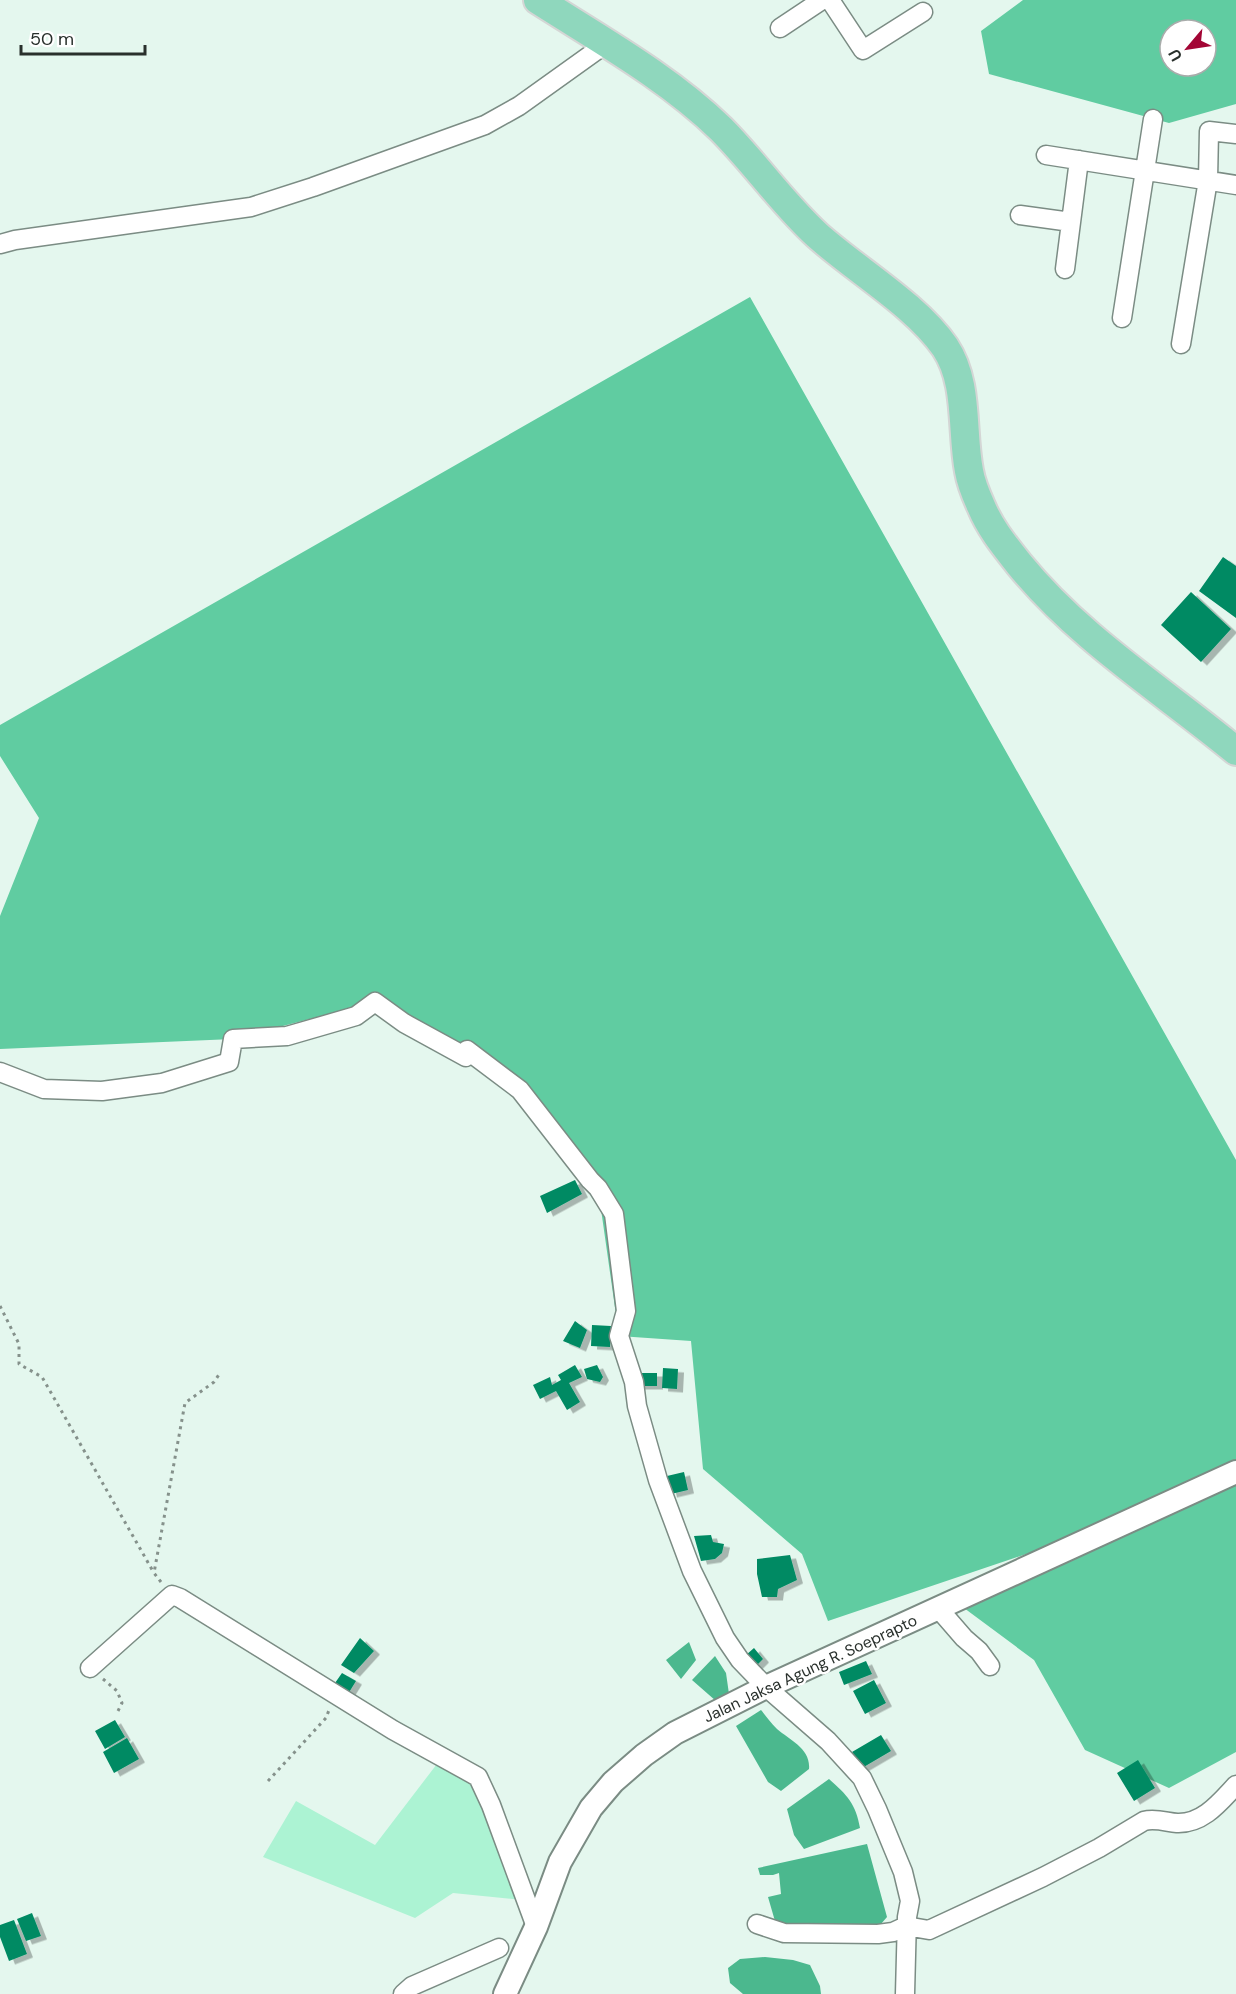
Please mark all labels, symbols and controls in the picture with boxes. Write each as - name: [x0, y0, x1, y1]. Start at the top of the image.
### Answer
- scale bar: [21, 18, 146, 56]
- north arrow: [1158, 18, 1218, 78]
- text: 50 m: [30, 27, 74, 51]
- text: U: [1163, 45, 1187, 65]
- street label: Jalan Jaksa Agung R. Soeprapto: [700, 1610, 920, 1727]

